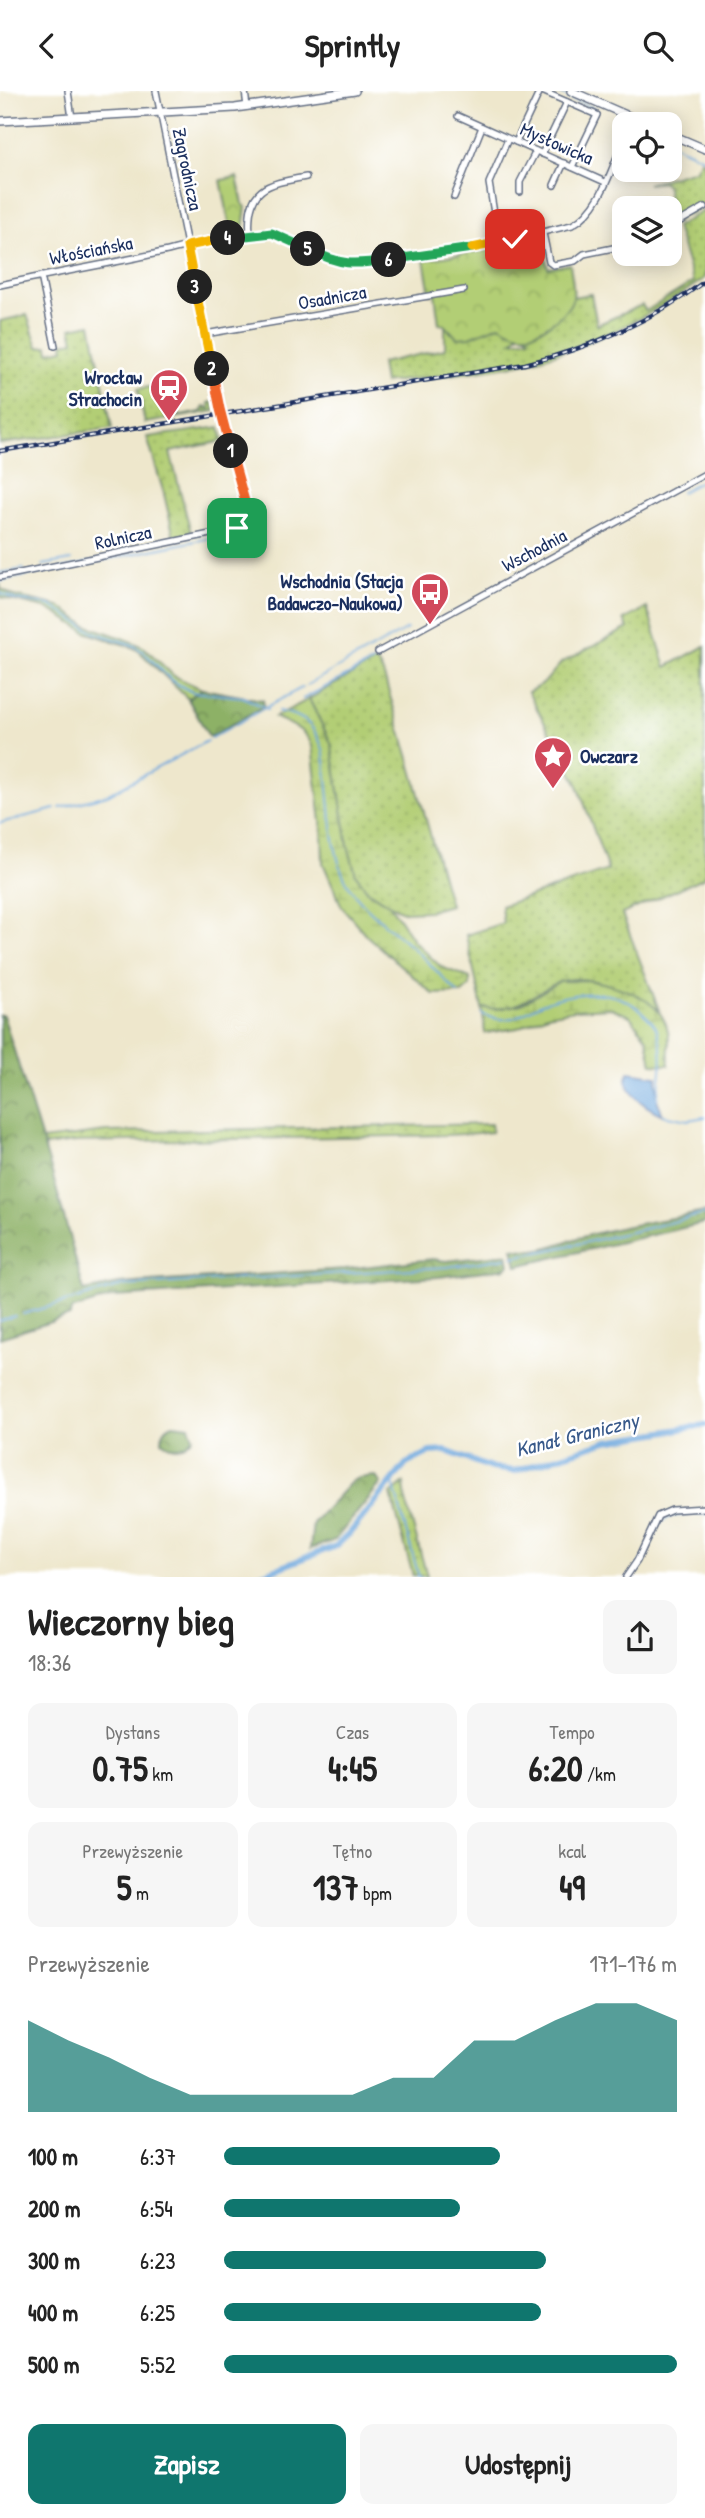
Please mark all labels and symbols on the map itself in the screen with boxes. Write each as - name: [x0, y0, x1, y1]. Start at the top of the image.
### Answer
- street label: Mysłowicka: [516, 115, 598, 171]
- street label: Zagrodnicza: [167, 125, 210, 213]
- pin: [485, 209, 545, 269]
- pin: 4: [210, 221, 246, 255]
- street label: Włościańska: [47, 229, 135, 271]
- pin: 5: [290, 231, 326, 267]
- pin: 6: [372, 243, 406, 277]
- pin: 3: [178, 269, 212, 305]
- street label: Osadnicza: [296, 278, 369, 316]
- pin: 2: [194, 351, 230, 387]
- place label: Wrocław Strachocin: [69, 364, 142, 412]
- station icon: Wrocław Strachocin: [148, 367, 190, 422]
- pin: 1: [214, 433, 248, 469]
- pin: [207, 498, 267, 558]
- street label: Rolnicza: [92, 518, 154, 556]
- street label: Wschodnia: [497, 522, 571, 578]
- place label: Wschodnia (Stacja Badawczo-Naukowa): [268, 568, 404, 616]
- bus stop icon: Wschodnia (Stacja Badawczo-Naukowa): [409, 571, 451, 626]
- place icon: Owczarz: [532, 735, 574, 790]
- place label: Owczarz: [580, 743, 639, 769]
- water label: Kanał Graniczny: [512, 1405, 643, 1464]

